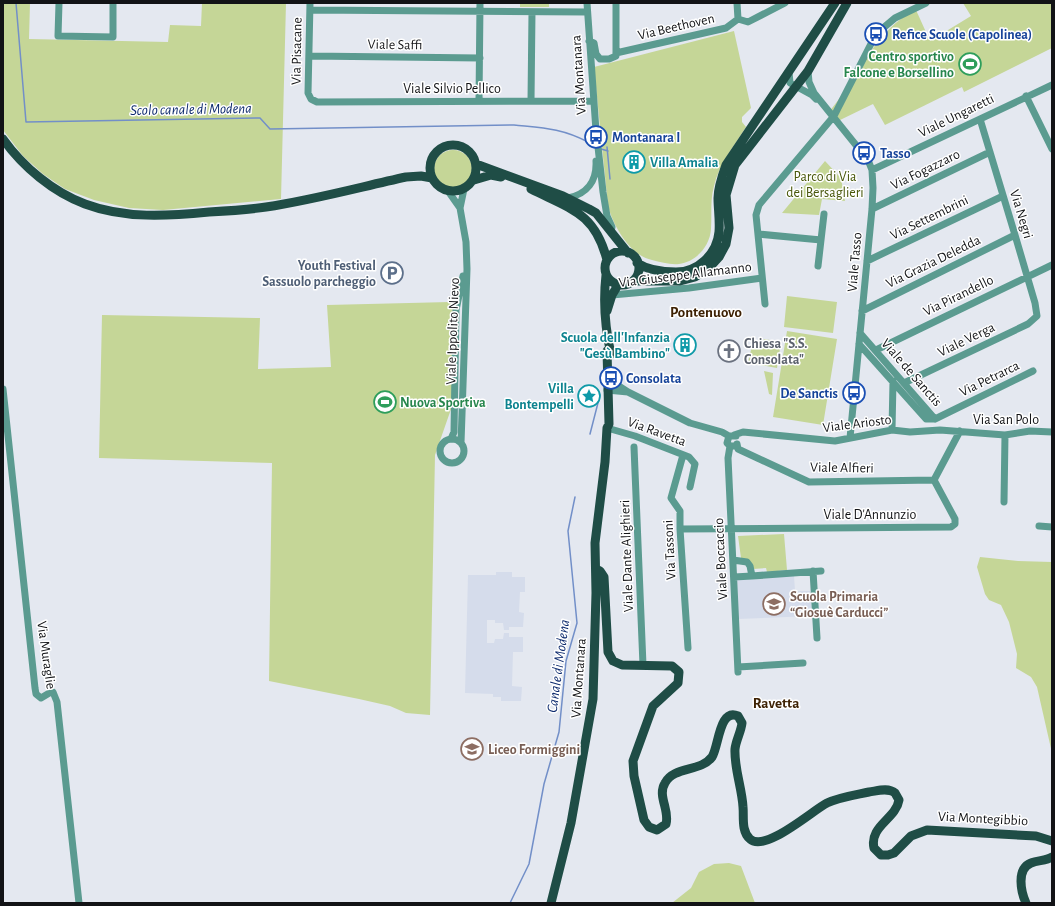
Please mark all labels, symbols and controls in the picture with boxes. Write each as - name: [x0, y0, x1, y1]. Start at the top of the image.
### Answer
- street label: Via Beethoven: [637, 11, 716, 43]
- street label: Via Pisacane: [289, 17, 305, 85]
- bus stop icon: Refice Scuole (Capolinea): [863, 21, 889, 47]
- place label: Refice Scuole (Capolinea): [892, 28, 1032, 42]
- street label: Via Montanara: [569, 34, 589, 115]
- street label: Viale Saffi: [368, 38, 422, 52]
- place label: Centro sportivo Falcone e Borsellino: [843, 50, 954, 80]
- sports icon: Centro sportivo Falcone e Borsellino: [957, 51, 983, 77]
- street label: Viale Silvio Pellico: [403, 82, 501, 96]
- street label: Viale Ungaretti: [917, 92, 996, 140]
- water label: Scolo canale di Modena: [130, 101, 252, 118]
- bus stop icon: Montanara I: [583, 124, 609, 150]
- place label: Montanara I: [612, 131, 680, 145]
- bus stop icon: Tasso: [851, 140, 877, 166]
- place label: Tasso: [880, 147, 911, 161]
- street label: Via Fogazzaro: [889, 147, 962, 193]
- building icon: Villa Amalia: [621, 149, 647, 175]
- place label: Villa Amalia: [650, 156, 719, 170]
- park label: Parco di Via dei Bersaglieri: [786, 170, 864, 200]
- street label: Via Negri: [1007, 188, 1035, 240]
- street label: Via Settembrini: [888, 193, 971, 243]
- street label: Viale Tasso: [845, 232, 865, 292]
- street label: Via Grazia Deledda: [884, 233, 983, 291]
- place label: Youth Festival Sassuolo parcheggio: [262, 259, 376, 289]
- parking icon: Youth Festival Sassuolo parcheggio: [379, 260, 405, 286]
- street label: Via Giuseppe Allamanno: [618, 260, 752, 290]
- street label: Via Pirandello: [921, 273, 996, 319]
- street label: Viale Ippolito Nievo: [444, 277, 462, 385]
- district label: Pontenuovo: [670, 305, 742, 320]
- street label: Viale Verga: [936, 320, 998, 360]
- place label: Scuola dell'Infanzia "Gesù Bambino": [561, 331, 670, 361]
- building icon: Scuola dell'Infanzia "Gesù Bambino": [672, 332, 698, 358]
- street label: Viale de Sanctis: [878, 336, 944, 409]
- place label: Chiesa "S.S. Consolata": [744, 337, 807, 367]
- church icon: Chiesa "S.S. Consolata": [716, 338, 742, 364]
- street label: Via Petrarca: [957, 358, 1022, 399]
- bus stop icon: Consolata: [598, 365, 624, 391]
- place label: Consolata: [626, 372, 682, 386]
- bus stop icon: De Sanctis: [841, 380, 867, 406]
- place label: Villa Bontempelli: [504, 382, 574, 412]
- place icon: Villa Bontempelli: [576, 383, 602, 409]
- place label: De Sanctis: [780, 387, 838, 401]
- sports icon: Nuova Sportiva: [372, 389, 398, 415]
- place label: Nuova Sportiva: [400, 396, 486, 410]
- street label: Viale Ariosto: [822, 413, 892, 435]
- street label: Via San Polo: [973, 413, 1039, 427]
- street label: Via Ravetta: [625, 415, 688, 449]
- street label: Viale Alfieri: [810, 460, 874, 476]
- street label: Viale Dante Alighieri: [618, 500, 636, 612]
- street label: Viale D'Annunzio: [824, 508, 917, 522]
- street label: Viale Boccaccio: [712, 517, 730, 600]
- street label: Via Tassoni: [661, 520, 679, 580]
- place label: Scuola Primaria “Giosuè Carducci”: [790, 590, 888, 620]
- school or university icon: Scuola Primaria “Giosuè Carducci”: [761, 591, 787, 617]
- water label: Canale di Modena: [545, 618, 572, 714]
- street label: Via Muraglie: [34, 620, 58, 690]
- street label: Via Montanara: [569, 637, 589, 718]
- district label: Ravetta: [753, 696, 799, 711]
- school or university icon: Liceo Formiggini: [459, 736, 485, 762]
- place label: Liceo Formiggini: [488, 743, 580, 757]
- street label: Via Montegibbio: [938, 810, 1028, 828]

